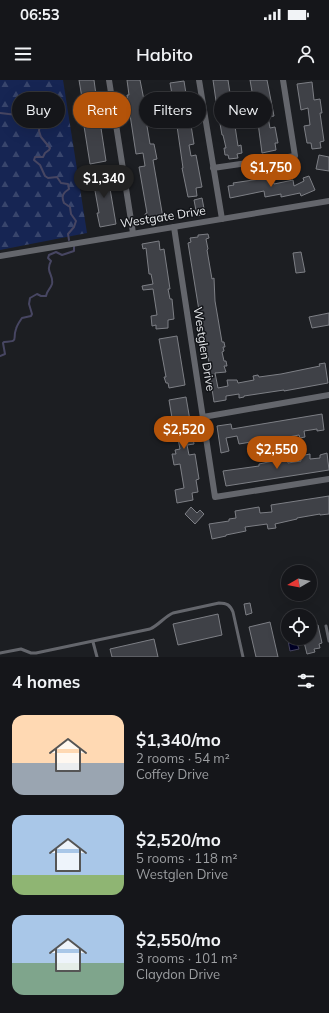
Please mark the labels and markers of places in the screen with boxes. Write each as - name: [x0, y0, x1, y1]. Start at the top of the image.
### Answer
- pin: $1,750: [238, 154, 304, 188]
- pin: $1,340: [71, 165, 137, 199]
- pin: $2,520: [151, 416, 217, 450]
- pin: $2,550: [244, 436, 310, 470]

